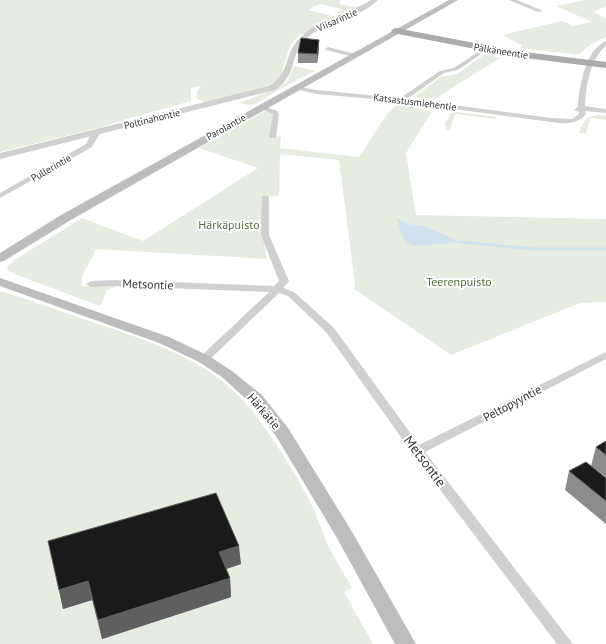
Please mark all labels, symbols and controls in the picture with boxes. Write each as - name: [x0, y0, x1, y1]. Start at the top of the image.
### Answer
- street label: Viisarintie: [314, 5, 359, 35]
- street label: Pälkäneentie: [473, 40, 529, 62]
- street label: Katsastusmiehentie: [373, 90, 457, 114]
- street label: Poltinahontie: [123, 106, 181, 132]
- street label: Parolantie: [204, 111, 248, 143]
- street label: Pullerintie: [29, 151, 73, 185]
- park label: Härkäpuisto: [198, 217, 260, 232]
- park label: Teerenpuisto: [426, 274, 492, 289]
- street label: Metsontie: [122, 276, 174, 292]
- street label: Peltopyyntie: [480, 381, 544, 425]
- street label: Härkätie: [244, 390, 284, 432]
- street label: Metsontie: [400, 432, 450, 490]

